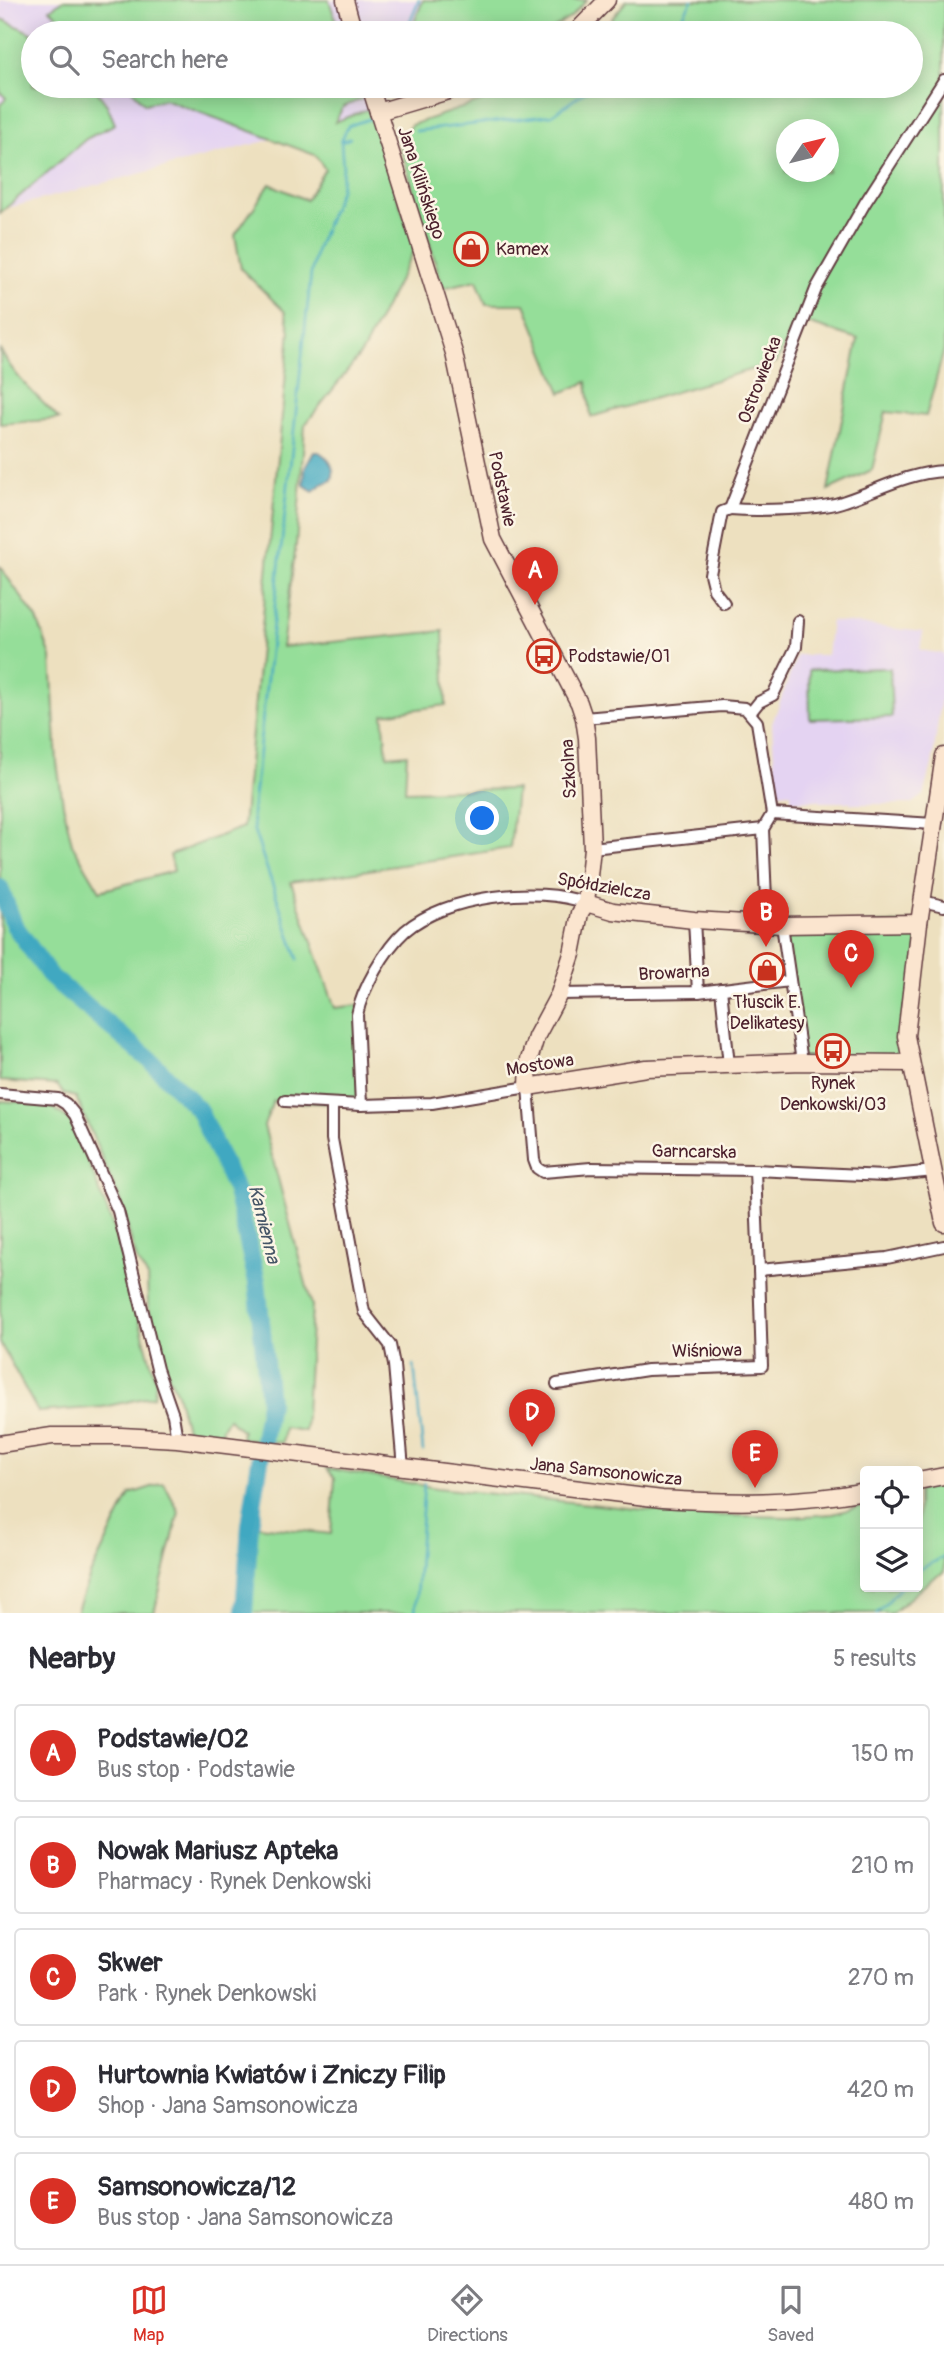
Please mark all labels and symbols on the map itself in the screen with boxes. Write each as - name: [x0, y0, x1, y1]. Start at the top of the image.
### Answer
- north arrow: [776, 119, 839, 182]
- street label: Jana Kilińskiego: [392, 124, 450, 243]
- shop icon: Kamex: [452, 230, 490, 268]
- place label: Kamex: [496, 238, 549, 261]
- street label: Ostrowiecka: [733, 333, 787, 427]
- street label: Podstawie: [483, 449, 521, 529]
- pin: A: [512, 547, 558, 605]
- bus stop icon: Podstawie/01: [525, 637, 563, 675]
- place label: Podstawie/01: [568, 645, 670, 668]
- street label: Szkolna: [556, 738, 582, 800]
- your location: [465, 801, 499, 835]
- street label: Spółdzielcza: [555, 867, 653, 907]
- pin: B: [743, 889, 789, 947]
- pin: C: [828, 930, 874, 988]
- shop icon: Tłuscik E. Delikatesy: [748, 951, 786, 989]
- street label: Browarna: [638, 960, 710, 986]
- place label: Tłuscik E. Delikatesy: [730, 991, 805, 1035]
- bus stop icon: Rynek Denkowski/03: [814, 1032, 852, 1070]
- street label: Mostowa: [505, 1048, 575, 1082]
- place label: Rynek Denkowski/03: [780, 1072, 886, 1116]
- street label: Garncarska: [651, 1140, 737, 1164]
- water label: Kamienna: [243, 1182, 286, 1267]
- street label: Wiśniowa: [672, 1339, 742, 1363]
- pin: D: [509, 1389, 555, 1447]
- pin: E: [732, 1430, 778, 1488]
- street label: Jana Samsonowicza: [529, 1453, 683, 1491]

